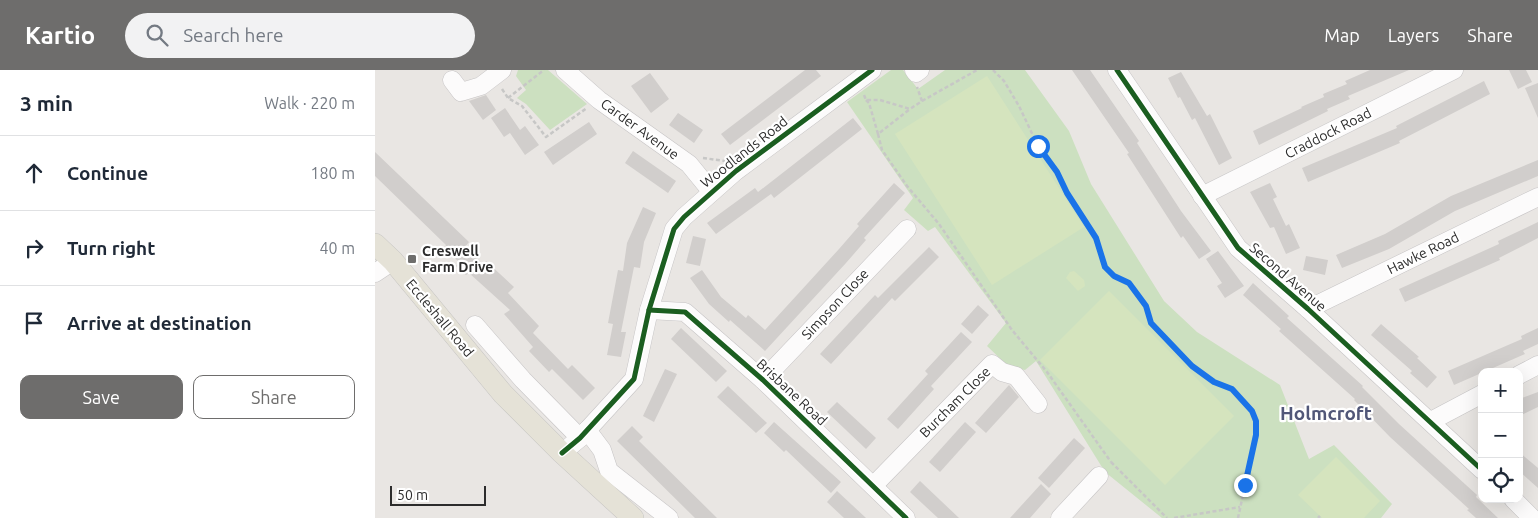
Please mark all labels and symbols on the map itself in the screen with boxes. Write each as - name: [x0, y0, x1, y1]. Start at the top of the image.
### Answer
- street label: Carder Avenue: [598, 95, 682, 163]
- street label: Craddock Road: [1282, 104, 1374, 162]
- street label: Woodlands Road: [697, 113, 791, 191]
- route start: [1027, 135, 1050, 158]
- street label: Hawke Road: [1385, 229, 1461, 277]
- street label: Second Avenue: [1246, 239, 1330, 315]
- place label: Creswell Farm Drive: [422, 243, 493, 275]
- marker: Creswell Farm Drive: [406, 253, 418, 265]
- street label: Simpson Close: [798, 265, 872, 343]
- street label: Eccleshall Road: [403, 276, 477, 360]
- street label: Brisbane Road: [754, 355, 830, 429]
- street label: Burcham Close: [916, 363, 994, 441]
- district label: Holmcroft: [1280, 402, 1372, 424]
- route end: [1234, 474, 1257, 497]
- scale bar: [390, 483, 486, 506]

